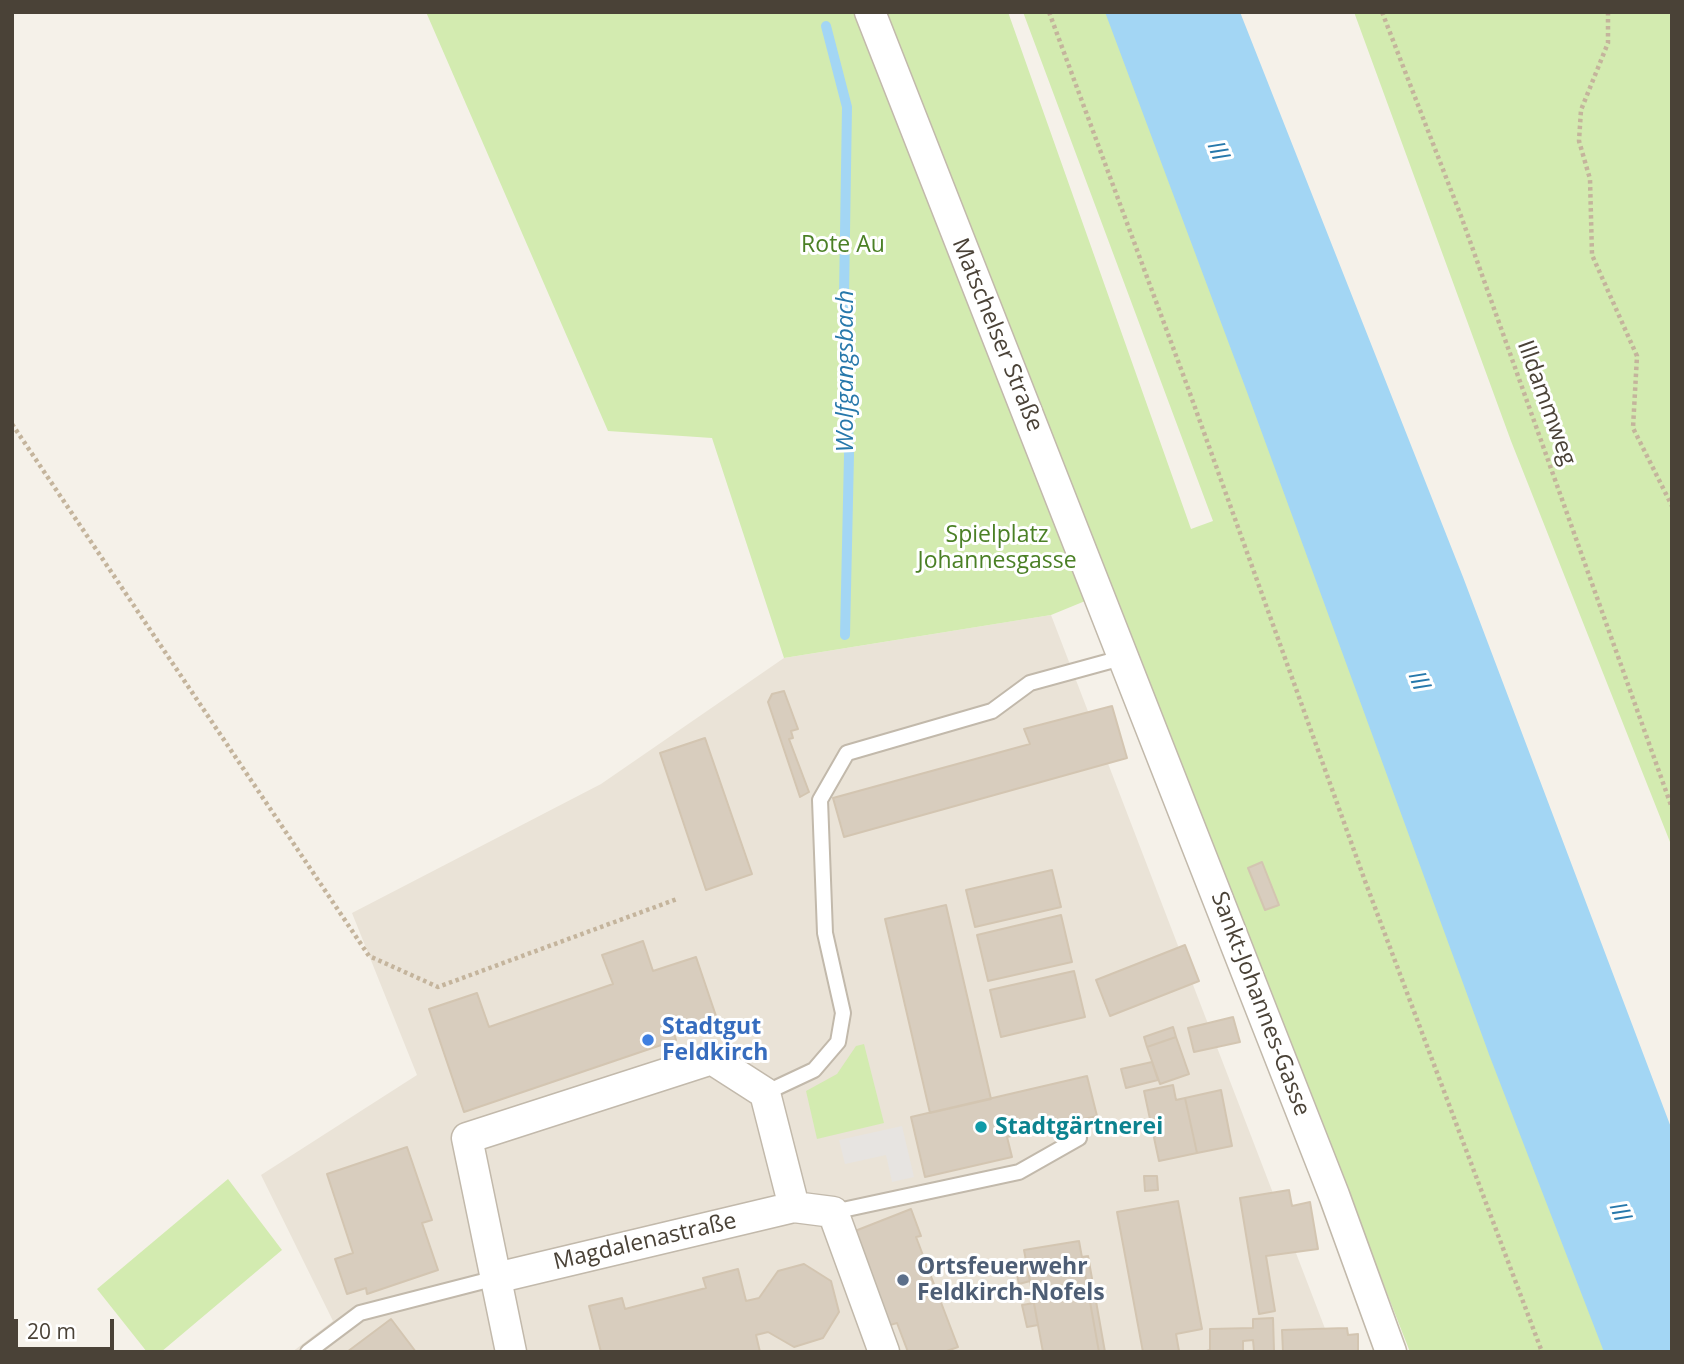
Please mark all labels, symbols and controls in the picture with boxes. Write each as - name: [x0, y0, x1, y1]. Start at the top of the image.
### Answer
- water label: Ill: [1200, 137, 1234, 165]
- park label: Rote Au: [801, 231, 885, 259]
- street label: Matschelser Straße: [946, 234, 1048, 436]
- water label: Wolfgangsbach: [832, 290, 860, 452]
- street label: Illdammweg: [1511, 337, 1581, 469]
- park label: Spielplatz Johannesgasse: [917, 521, 1077, 575]
- water label: Ill: [1401, 667, 1435, 695]
- street label: Sankt-Johannes-Gasse: [1204, 888, 1316, 1120]
- place label: Stadtgut Feldkirch: [662, 1013, 768, 1067]
- marker: Stadtgut Feldkirch: [640, 1032, 656, 1048]
- place label: Stadtgärtnerei: [995, 1113, 1163, 1141]
- marker: Stadtgärtnerei: [973, 1119, 989, 1135]
- water label: Ill: [1602, 1198, 1636, 1226]
- street label: Magdalenastraße: [551, 1208, 739, 1276]
- place label: Ortsfeuerwehr Feldkirch-Nofels: [917, 1253, 1105, 1307]
- marker: Ortsfeuerwehr Feldkirch-Nofels: [895, 1272, 911, 1288]
- scale bar: [18, 1304, 117, 1348]
- text: 20 m: [27, 1317, 76, 1345]

